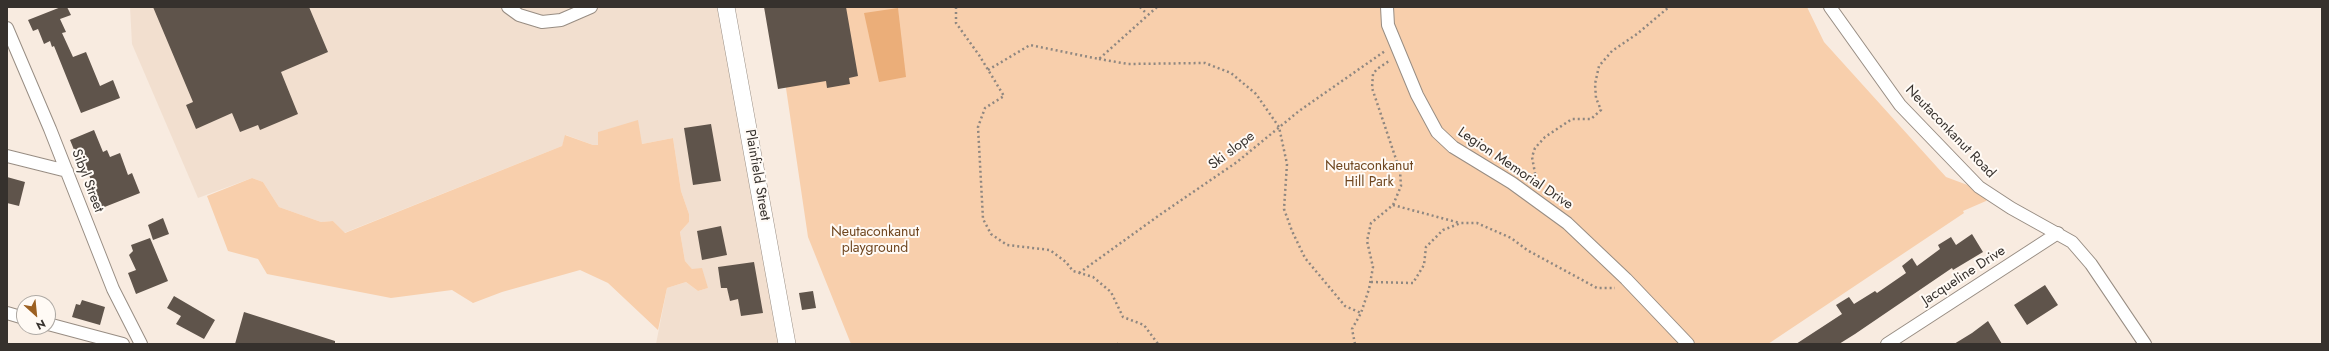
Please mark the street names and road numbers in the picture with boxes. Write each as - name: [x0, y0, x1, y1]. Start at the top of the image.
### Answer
- street label: Neutaconkanut Road: [1901, 82, 1999, 182]
- street label: Legion Memorial Drive: [1454, 124, 1576, 214]
- street label: Plainfield Street: [741, 128, 773, 222]
- street label: Ski slope: [1206, 128, 1258, 174]
- street label: Sibyl Street: [67, 147, 107, 215]
- street label: Jacqueline Drive: [1919, 243, 2009, 309]

